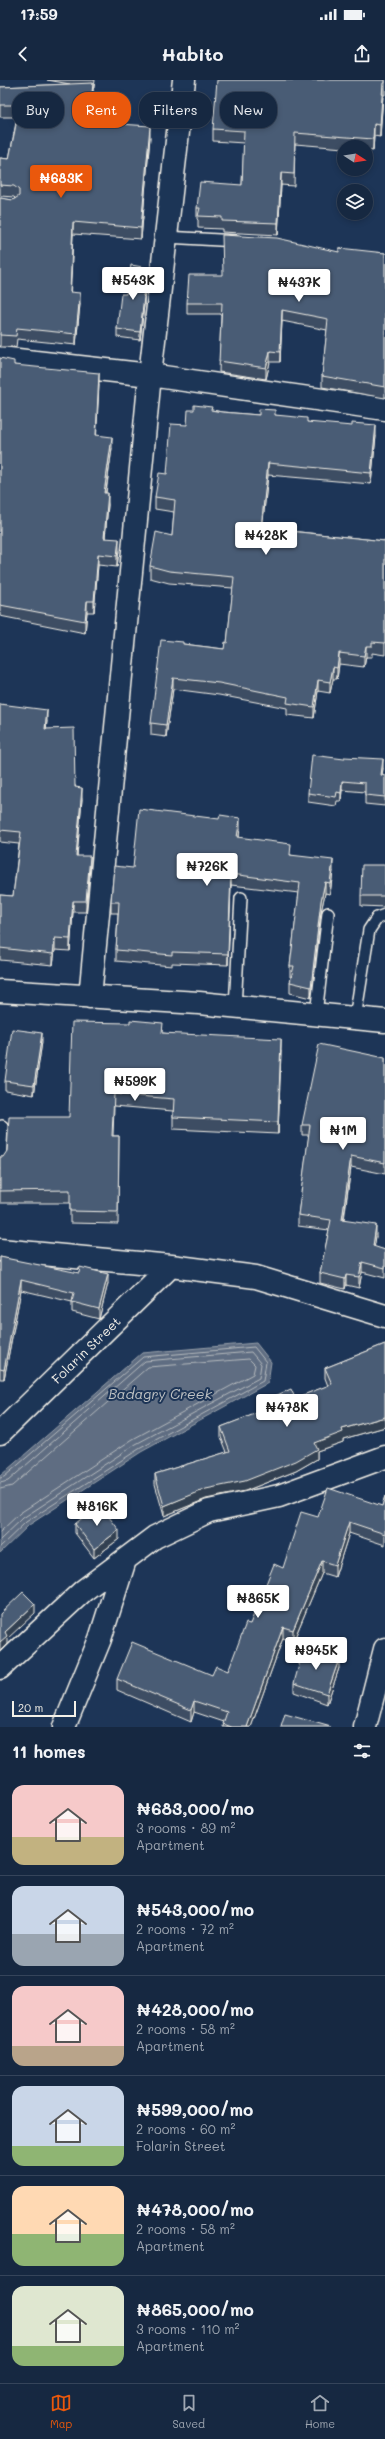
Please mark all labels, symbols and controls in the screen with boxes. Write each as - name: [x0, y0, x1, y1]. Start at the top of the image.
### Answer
- text: 17:59: [20, 4, 58, 24]
- text: Habito: [162, 42, 224, 66]
- icon: back: [12, 43, 34, 65]
- icon: share: [351, 43, 373, 65]
- chip: Buy: [12, 92, 64, 128]
- chip: Rent: [72, 92, 131, 128]
- chip: Filters: [139, 92, 212, 128]
- chip: New: [220, 92, 277, 128]
- north arrow: [337, 140, 373, 176]
- map controls: [337, 140, 373, 220]
- pin: ₦683K: [33, 165, 89, 199]
- text: ₦683K: [39, 169, 83, 186]
- button: layers: [337, 184, 373, 220]
- pin: ₦543K: [105, 267, 161, 301]
- pin: ₦437K: [271, 269, 327, 303]
- text: ₦543K: [111, 271, 155, 288]
- text: ₦437K: [277, 273, 321, 290]
- pin: ₦428K: [238, 522, 294, 556]
- text: ₦428K: [244, 526, 288, 543]
- pin: ₦726K: [179, 853, 235, 887]
- text: ₦726K: [186, 857, 228, 874]
- pin: ₦599K: [107, 1068, 163, 1102]
- text: ₦599K: [113, 1072, 157, 1089]
- pin: ₦1M: [324, 1117, 362, 1151]
- text: ₦1M: [329, 1121, 357, 1138]
- street label: Folarin Street: [48, 1312, 124, 1387]
- water label: Badagry Creek: [108, 1384, 212, 1403]
- pin: ₦478K: [259, 1394, 315, 1428]
- text: ₦478K: [265, 1398, 309, 1415]
- pin: ₦816K: [69, 1493, 125, 1527]
- text: ₦816K: [76, 1497, 118, 1514]
- pin: ₦865K: [230, 1585, 286, 1619]
- text: ₦865K: [236, 1589, 280, 1606]
- pin: ₦945K: [288, 1637, 344, 1671]
- text: ₦945K: [294, 1641, 338, 1658]
- scale bar: [12, 1699, 76, 1718]
- text: 20 m: [18, 1700, 43, 1715]
- text: 11 homes: [12, 1740, 86, 1762]
- icon: filters: [351, 1740, 373, 1762]
- text: ₦683,000/mo: [136, 1797, 254, 1819]
- icon: home: [44, 1801, 92, 1849]
- text: 3 rooms · 89 m²: [136, 1819, 235, 1836]
- text: Apartment: [136, 1836, 205, 1853]
- text: ₦543,000/mo: [136, 1898, 254, 1920]
- icon: home: [44, 1902, 92, 1950]
- text: 2 rooms · 72 m²: [136, 1920, 234, 1937]
- text: Apartment: [136, 1937, 205, 1954]
- text: ₦428,000/mo: [136, 1998, 254, 2020]
- icon: home: [44, 2002, 92, 2050]
- text: 2 rooms · 58 m²: [136, 2020, 235, 2037]
- text: Apartment: [136, 2037, 205, 2054]
- text: ₦599,000/mo: [136, 2098, 253, 2120]
- icon: home: [44, 2102, 92, 2150]
- text: 2 rooms · 60 m²: [136, 2120, 235, 2137]
- text: Folarin Street: [136, 2137, 226, 2154]
- text: ₦478,000/mo: [136, 2198, 254, 2220]
- icon: home: [44, 2202, 92, 2250]
- text: 2 rooms · 58 m²: [136, 2220, 235, 2237]
- text: Apartment: [136, 2237, 205, 2254]
- text: ₦865,000/mo: [136, 2298, 254, 2320]
- icon: home: [44, 2302, 92, 2350]
- text: 3 rooms · 110 m²: [136, 2320, 239, 2337]
- text: Apartment: [136, 2337, 205, 2354]
- tab: Map: [50, 2392, 72, 2431]
- tab: Saved: [172, 2392, 205, 2431]
- tab: Home: [305, 2392, 335, 2431]

